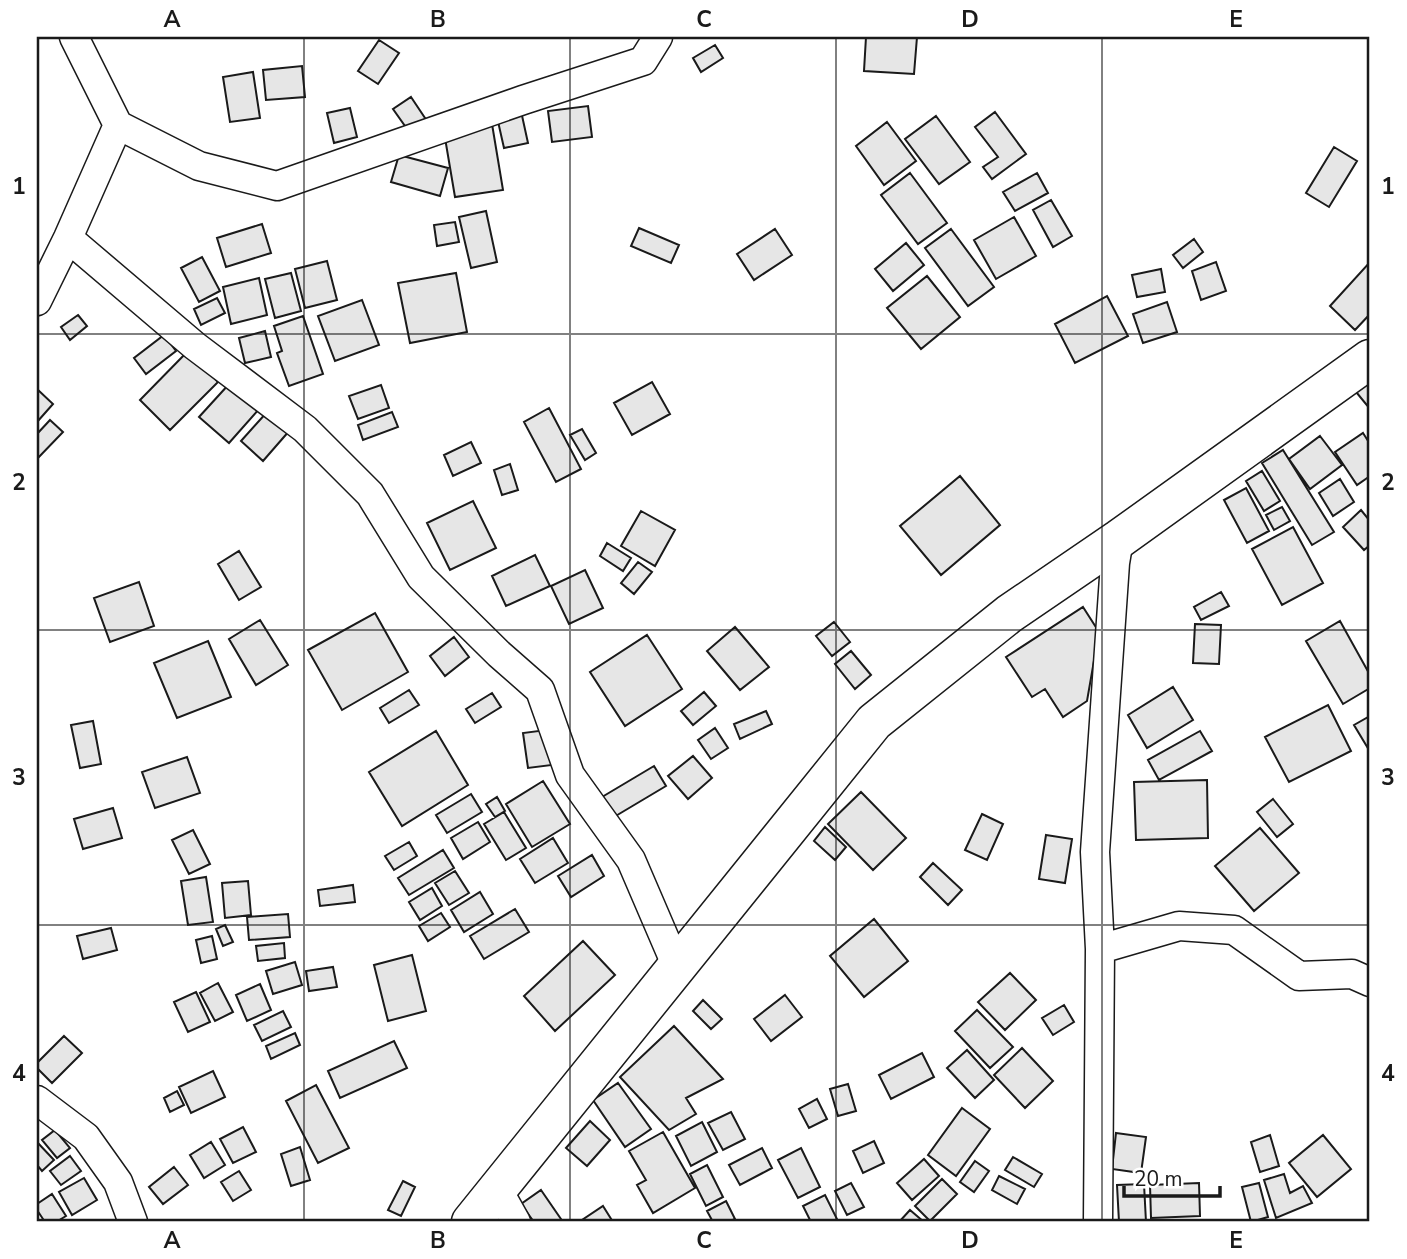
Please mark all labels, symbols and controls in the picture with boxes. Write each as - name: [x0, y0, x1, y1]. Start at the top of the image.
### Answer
- text: A: [163, 4, 181, 35]
- text: B: [430, 4, 446, 35]
- text: C: [696, 4, 712, 35]
- text: D: [961, 4, 979, 35]
- text: E: [1229, 4, 1243, 35]
- text: 1: [12, 171, 26, 202]
- text: 1: [1381, 171, 1395, 202]
- text: 2: [12, 467, 26, 498]
- text: 2: [1381, 467, 1395, 498]
- text: 3: [12, 762, 26, 793]
- text: 3: [1381, 762, 1395, 793]
- text: 4: [12, 1058, 26, 1089]
- text: 4: [1381, 1058, 1395, 1089]
- scale bar: [1124, 1154, 1220, 1198]
- text: 20 m: [1134, 1165, 1183, 1193]
- text: A: [163, 1225, 181, 1256]
- text: B: [430, 1225, 446, 1256]
- text: C: [696, 1225, 712, 1256]
- text: D: [961, 1225, 979, 1256]
- text: E: [1229, 1225, 1243, 1256]

